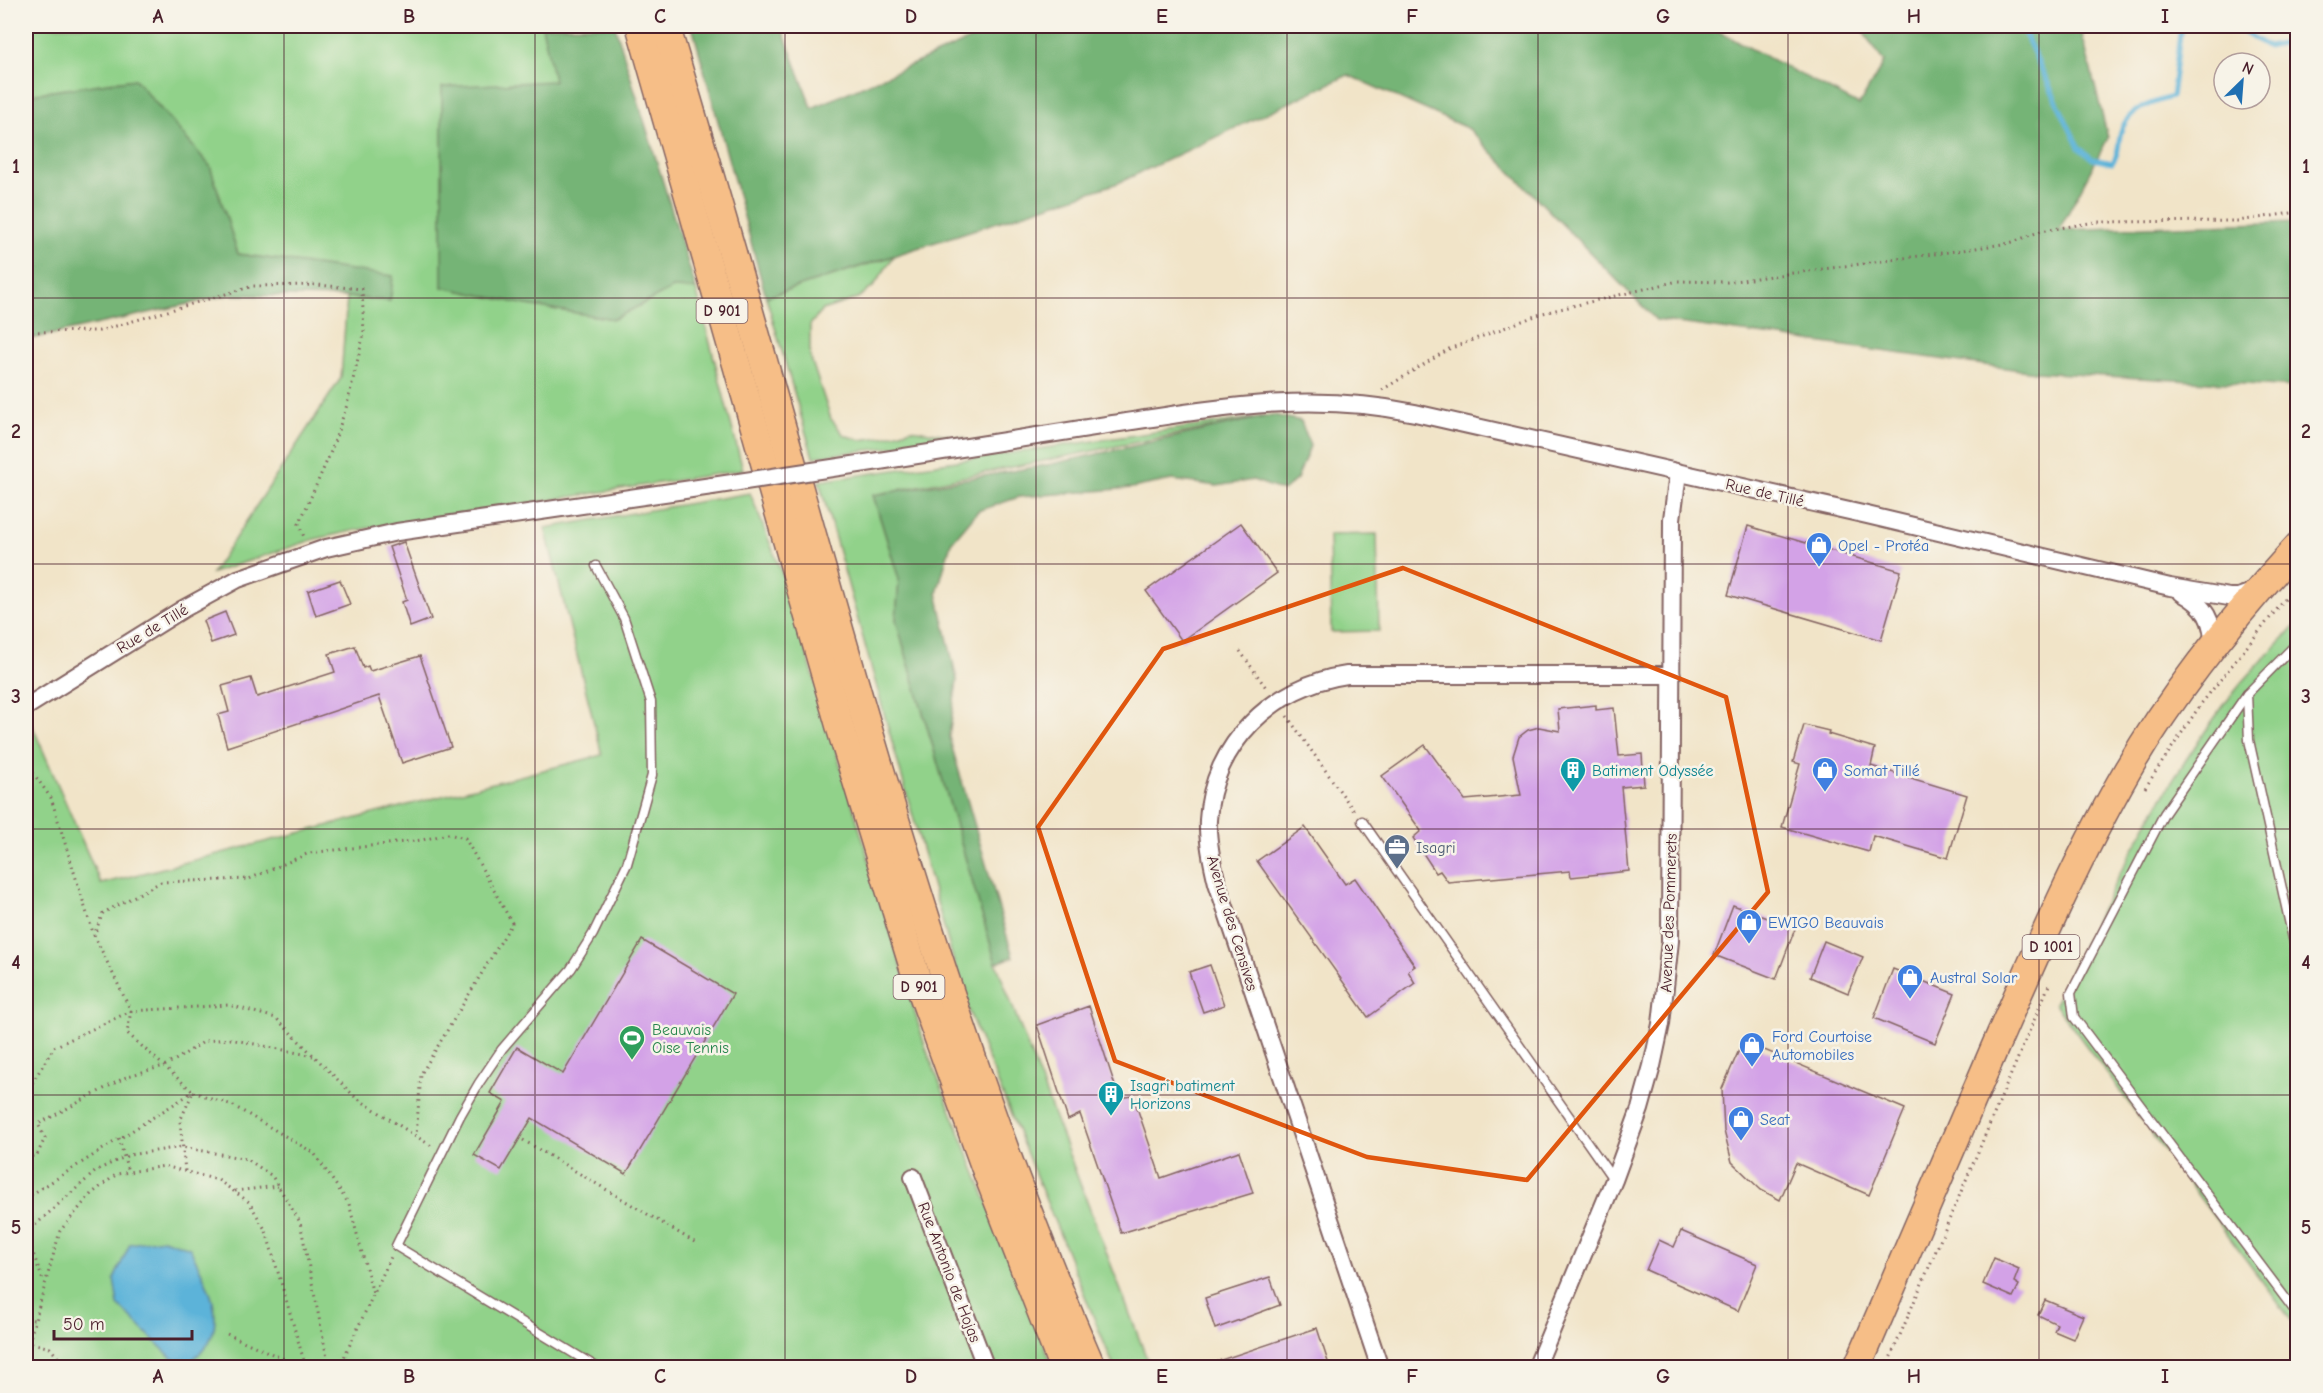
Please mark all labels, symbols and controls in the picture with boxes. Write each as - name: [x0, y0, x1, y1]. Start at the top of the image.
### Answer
- text: A: [152, 5, 164, 28]
- text: B: [403, 5, 415, 28]
- text: C: [654, 5, 666, 28]
- text: D: [905, 5, 917, 28]
- text: E: [1156, 5, 1168, 28]
- text: F: [1406, 5, 1418, 28]
- text: G: [1656, 5, 1670, 28]
- text: H: [1907, 5, 1921, 28]
- text: I: [2161, 5, 2169, 28]
- north arrow: [2212, 51, 2272, 111]
- text: N: [2239, 58, 2256, 79]
- text: 1: [12, 155, 20, 178]
- text: 1: [2302, 155, 2310, 178]
- road number: D 901: [696, 299, 748, 323]
- text: 2: [11, 420, 21, 443]
- text: 2: [2301, 420, 2311, 443]
- street label: Rue de Tillé: [1724, 475, 1806, 511]
- shop icon: Opel - Protéa: [1804, 530, 1834, 568]
- place label: Opel - Protéa: [1838, 537, 1929, 555]
- street label: Rue de Tillé: [114, 601, 191, 657]
- text: 3: [11, 685, 21, 708]
- text: 3: [2301, 685, 2311, 708]
- building icon: Batiment Odyssée: [1558, 755, 1588, 793]
- shop icon: Somat Tillé: [1810, 755, 1840, 793]
- place label: Batiment Odyssée: [1592, 762, 1714, 780]
- place label: Somat Tillé: [1844, 762, 1920, 780]
- office icon: Isagri: [1382, 832, 1412, 870]
- street label: Avenue des Pommerets: [1657, 833, 1681, 993]
- place label: Isagri: [1416, 839, 1456, 857]
- street label: Avenue des Censives: [1203, 853, 1261, 993]
- shop icon: EWIGO Beauvais: [1734, 907, 1764, 945]
- place label: EWIGO Beauvais: [1768, 914, 1884, 932]
- road number: D 1001: [2022, 935, 2080, 959]
- text: 4: [11, 951, 21, 974]
- text: 4: [2301, 951, 2311, 974]
- shop icon: Austral Solar: [1895, 962, 1925, 1000]
- place label: Austral Solar: [1930, 969, 2018, 987]
- road number: D 901: [894, 975, 944, 999]
- place label: Beauvais Oise Tennis: [652, 1021, 729, 1057]
- sports icon: Beauvais Oise Tennis: [617, 1023, 647, 1061]
- place label: Ford Courtoise Automobiles: [1772, 1028, 1872, 1064]
- shop icon: Ford Courtoise Automobiles: [1737, 1030, 1767, 1068]
- place label: Isagri batiment Horizons: [1130, 1077, 1235, 1113]
- building icon: Isagri batiment Horizons: [1096, 1079, 1126, 1117]
- shop icon: Seat: [1726, 1104, 1756, 1142]
- place label: Seat: [1760, 1111, 1790, 1129]
- street label: Rue Antonio de Hojas: [914, 1200, 984, 1345]
- text: 5: [11, 1216, 21, 1239]
- text: 5: [2301, 1216, 2311, 1239]
- scale bar: [54, 1303, 192, 1341]
- text: 50 m: [63, 1314, 105, 1335]
- text: A: [152, 1365, 164, 1388]
- text: B: [403, 1365, 415, 1388]
- text: C: [654, 1365, 666, 1388]
- text: D: [905, 1365, 917, 1388]
- text: E: [1156, 1365, 1168, 1388]
- text: F: [1406, 1365, 1418, 1388]
- text: G: [1656, 1365, 1670, 1388]
- text: H: [1907, 1365, 1921, 1388]
- text: I: [2161, 1365, 2169, 1388]

